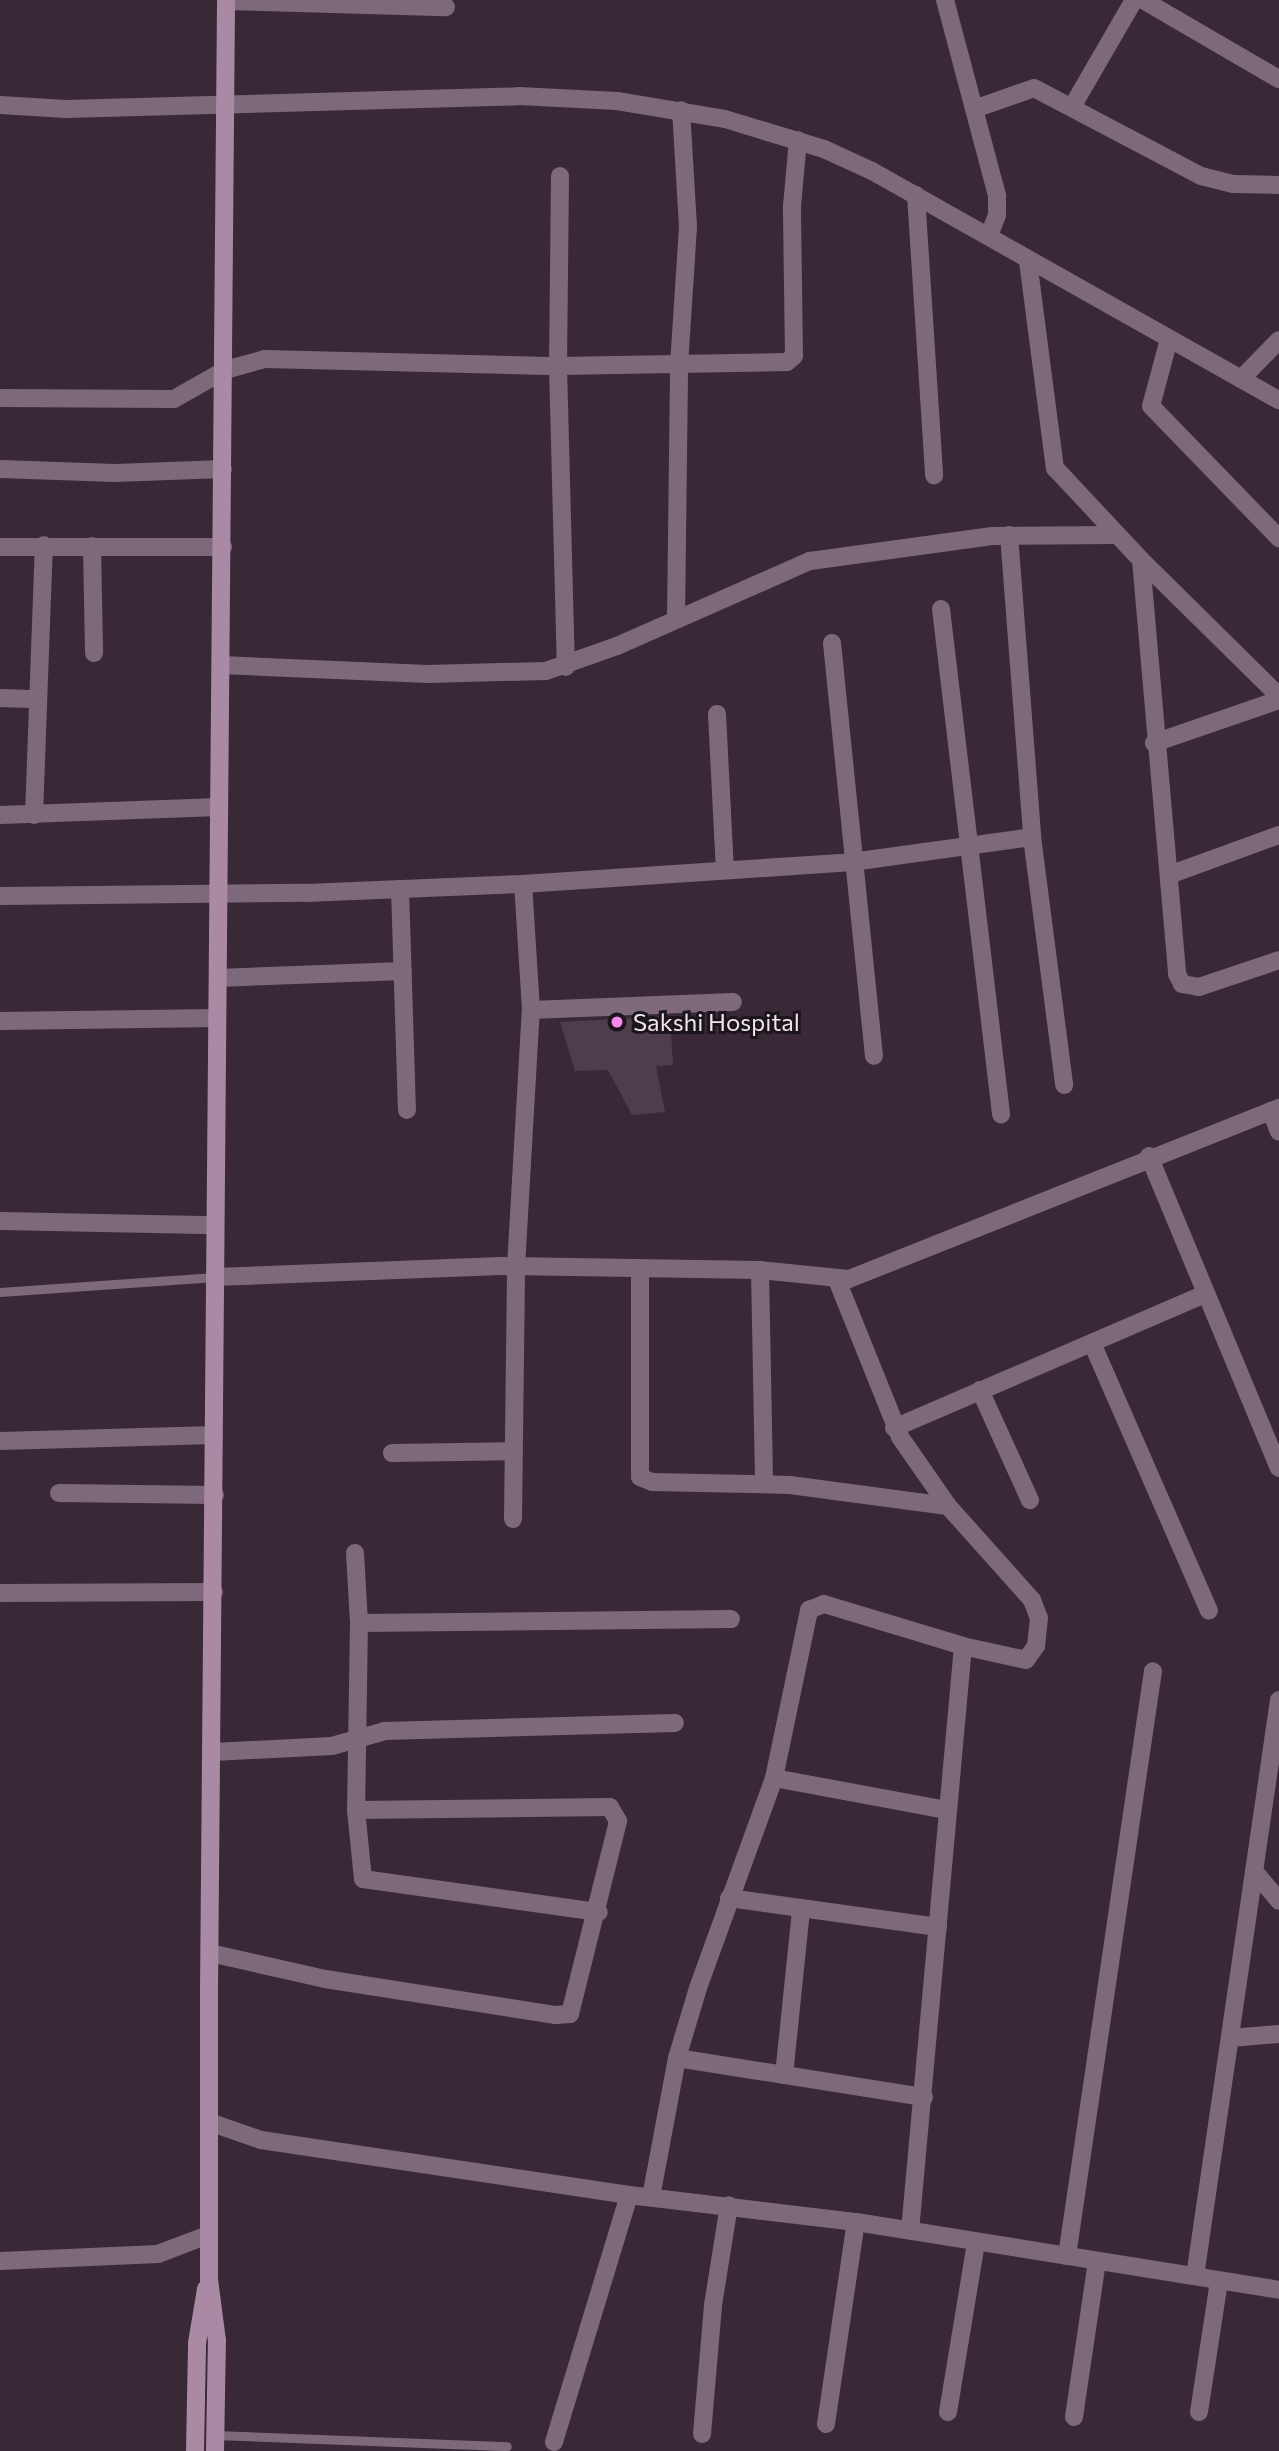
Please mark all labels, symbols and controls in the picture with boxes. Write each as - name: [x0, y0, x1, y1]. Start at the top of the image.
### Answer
- place label: Sakshi Hospital: [633, 1008, 800, 1036]
- marker: Sakshi Hospital: [607, 1012, 627, 1032]

